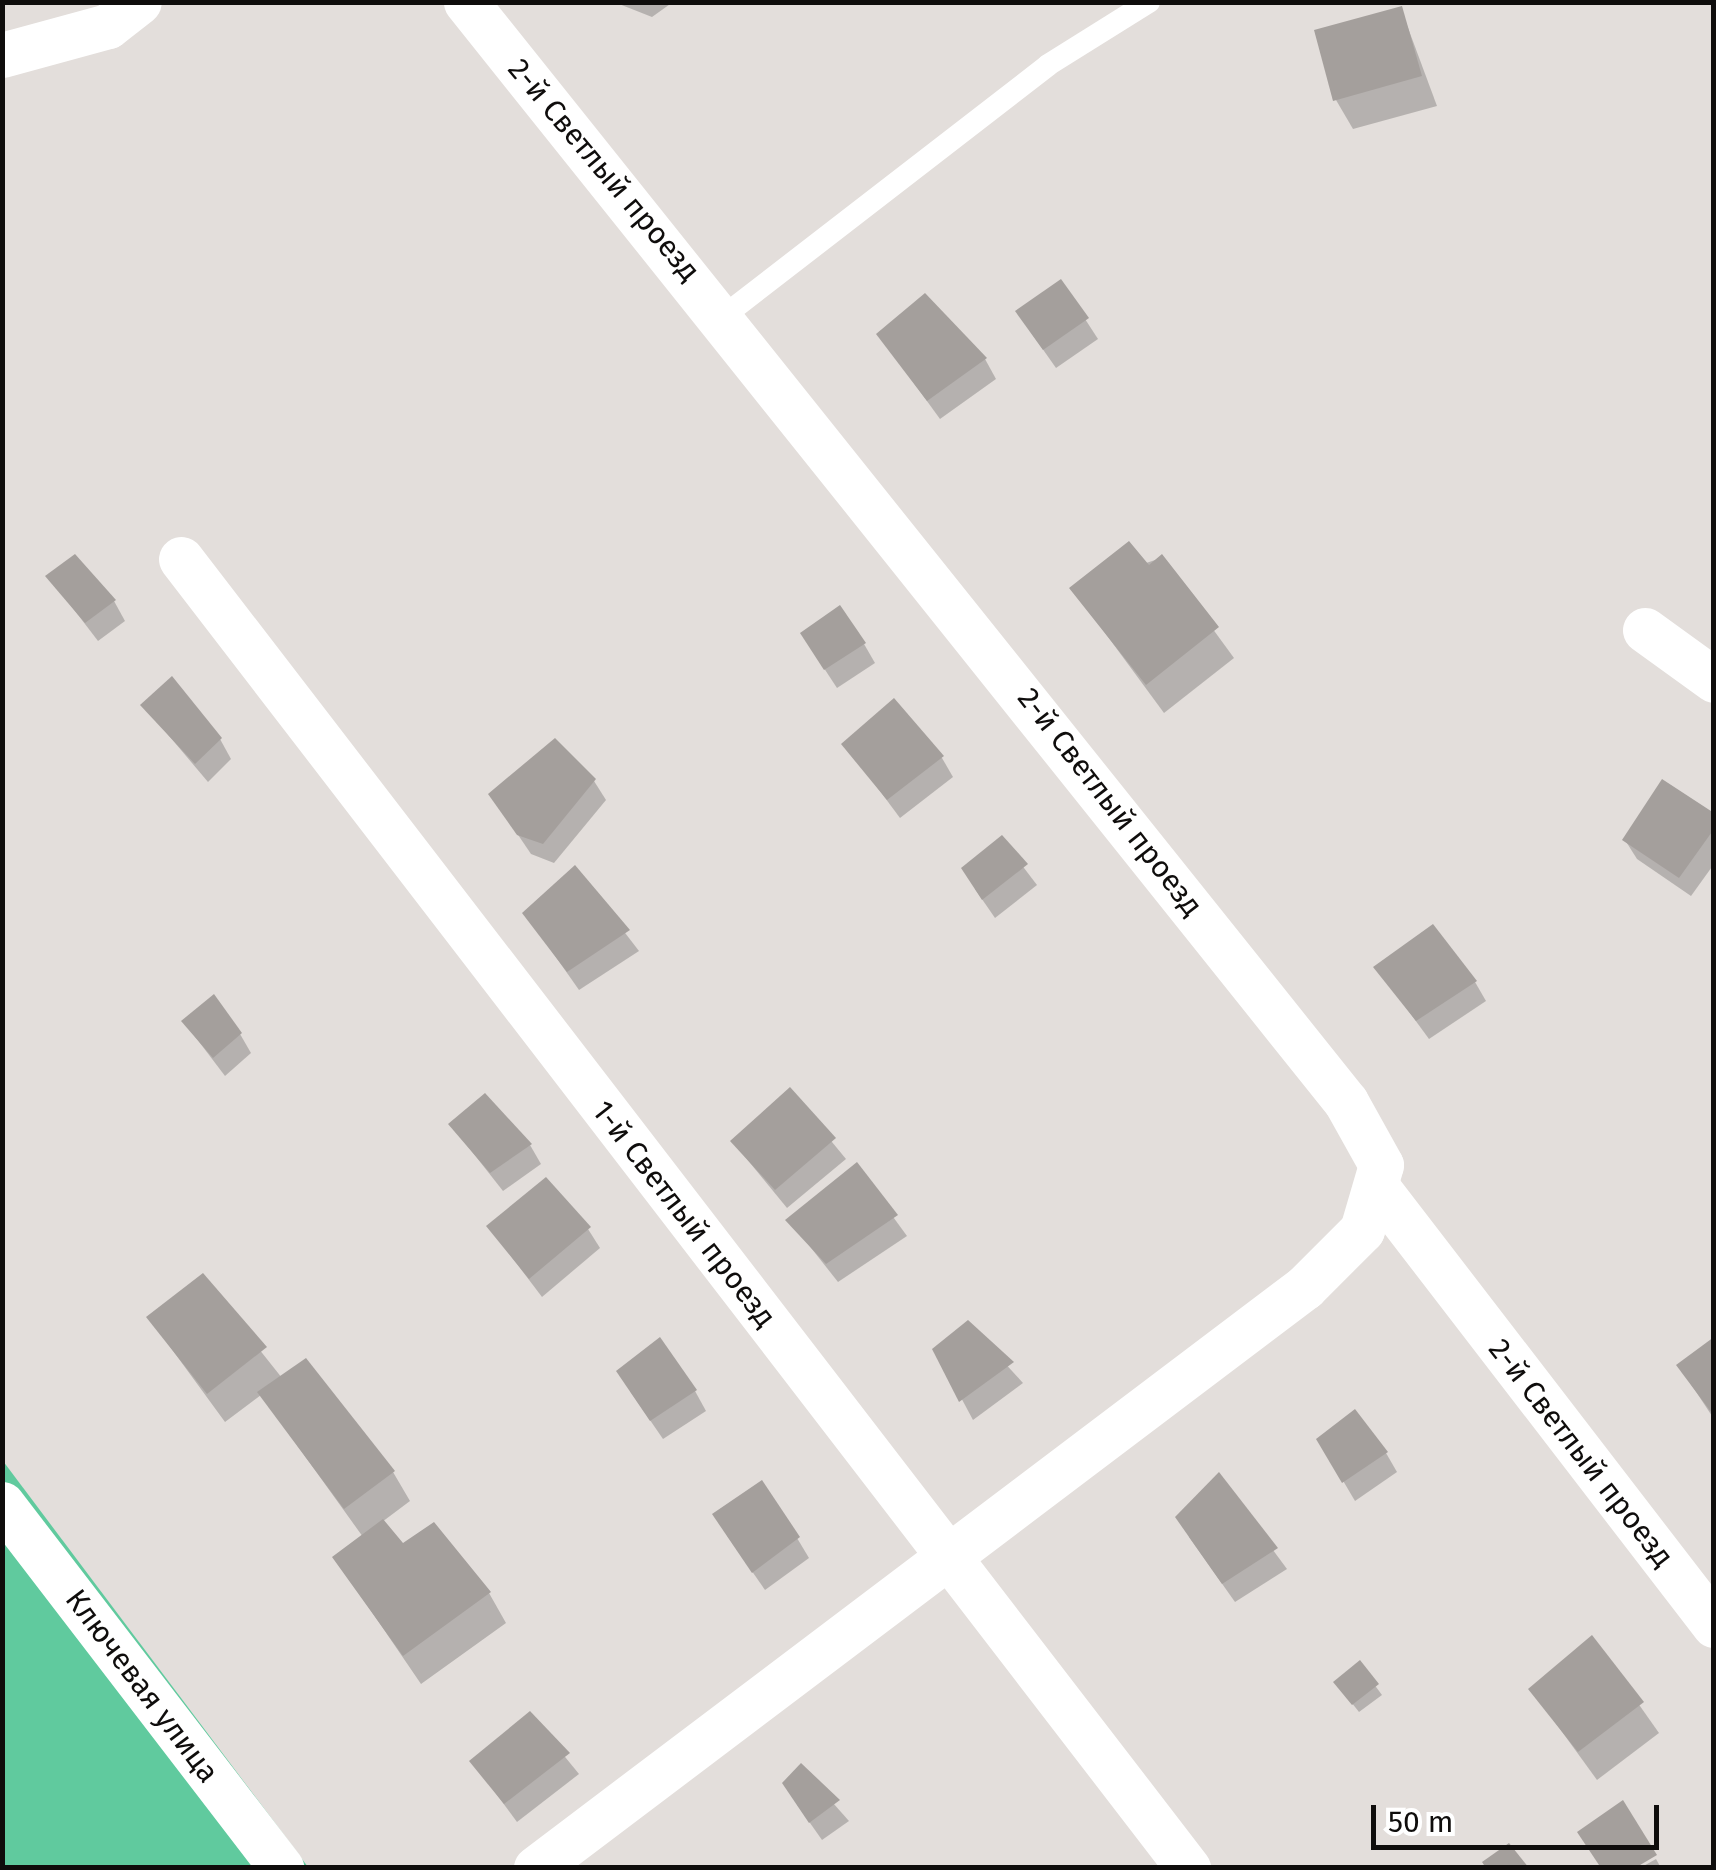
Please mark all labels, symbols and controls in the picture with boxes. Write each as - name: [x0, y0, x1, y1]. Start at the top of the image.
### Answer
- street label: 2-й Светлый проезд: [501, 52, 707, 288]
- street label: 2-й Светлый проезд: [1010, 681, 1210, 923]
- street label: 1-й Светлый проезд: [585, 1094, 783, 1334]
- street label: 2-й Светлый проезд: [1481, 1332, 1681, 1574]
- street label: Ключевая улица: [58, 1582, 226, 1790]
- scale bar: [1376, 1785, 1664, 1847]
- text: 50 m: [1388, 1804, 1453, 1840]

